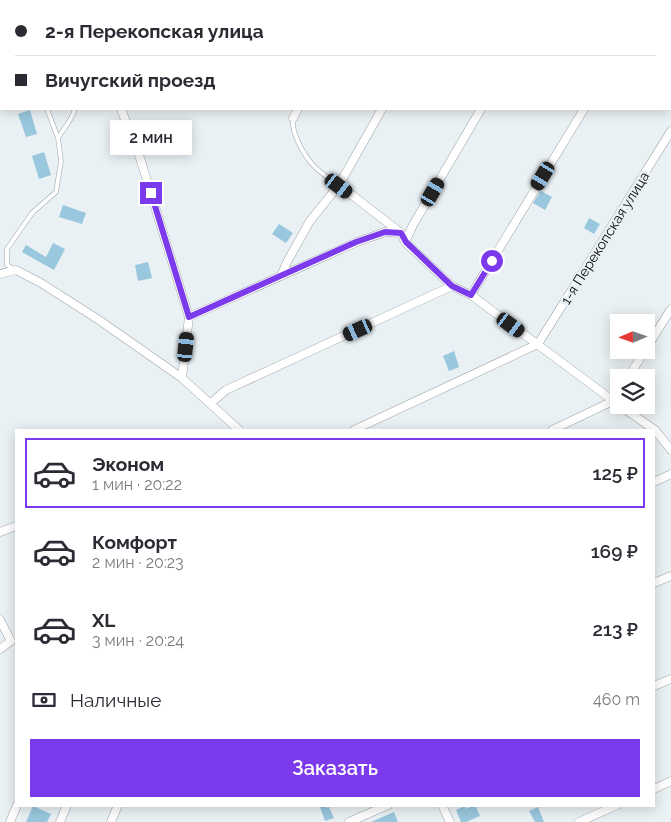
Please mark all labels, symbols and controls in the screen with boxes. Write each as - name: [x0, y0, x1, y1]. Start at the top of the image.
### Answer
- text: 2-я Перекопская улица: [45, 20, 264, 42]
- text: Вичугский проезд: [45, 69, 215, 91]
- callout: 2 мин: [110, 120, 192, 156]
- text: 2 мин: [129, 128, 173, 147]
- car: [528, 159, 557, 193]
- street label: 1-я Перекопская улица: [558, 169, 652, 307]
- car: [322, 171, 355, 201]
- car: [419, 175, 446, 209]
- route end: [140, 182, 162, 204]
- route start: [481, 250, 503, 272]
- car: [494, 310, 527, 340]
- north arrow: [610, 314, 655, 359]
- map controls: [610, 314, 655, 414]
- car: [341, 317, 374, 343]
- car: [176, 331, 195, 363]
- button: layers: [610, 369, 655, 414]
- icon: car: [32, 451, 77, 496]
- text: Эконом: [92, 453, 164, 475]
- text: 125 ₽: [592, 462, 638, 484]
- text: 1 мин · 20:22: [92, 475, 182, 494]
- icon: car: [32, 529, 77, 574]
- text: Комфорт: [92, 531, 177, 553]
- text: 169 ₽: [591, 540, 638, 562]
- text: 2 мин · 20:23: [92, 553, 184, 572]
- icon: car: [32, 607, 77, 652]
- text: XL: [92, 609, 115, 631]
- text: 213 ₽: [593, 618, 638, 640]
- text: 3 мин · 20:24: [92, 631, 184, 650]
- icon: cash: [30, 686, 58, 714]
- text: Наличные: [70, 689, 161, 711]
- text: 460 m: [593, 690, 640, 709]
- button: Заказать: [30, 739, 640, 797]

